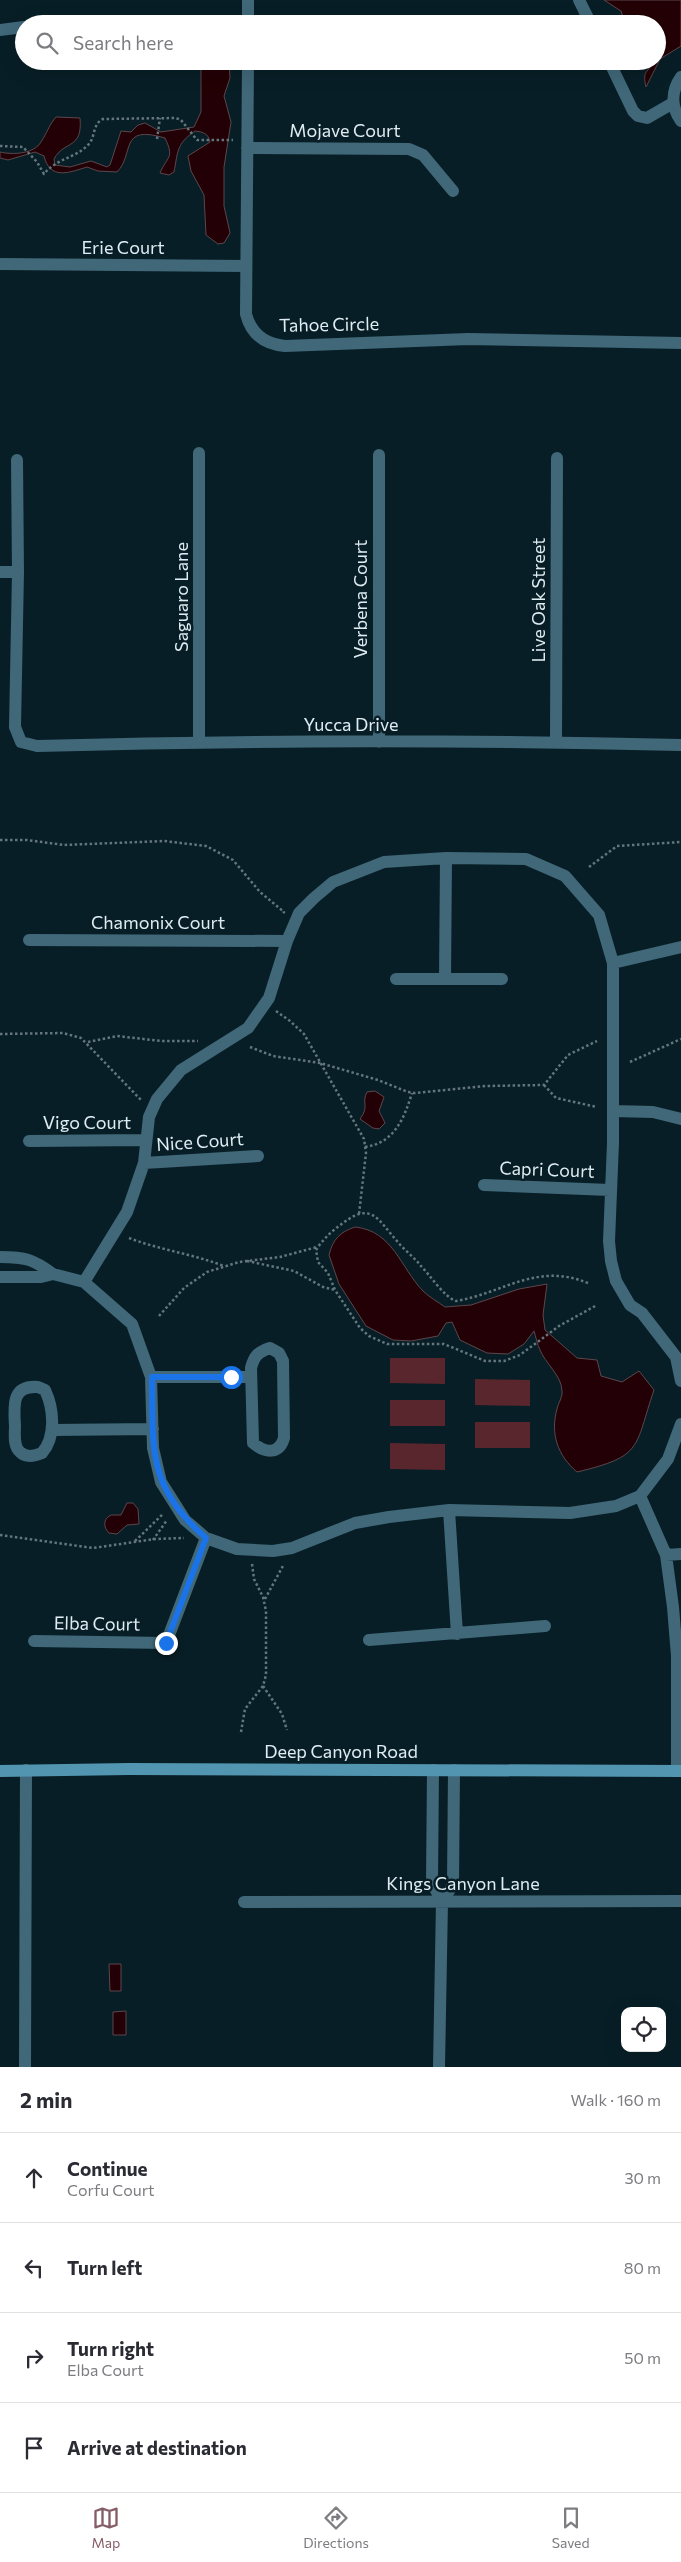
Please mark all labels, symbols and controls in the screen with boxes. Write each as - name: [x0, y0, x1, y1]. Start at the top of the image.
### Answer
- search box: [15, 15, 666, 70]
- icon: search: [33, 29, 61, 57]
- text: Search here: [73, 31, 173, 54]
- street label: Mojave Court: [289, 119, 401, 141]
- street label: Erie Court: [81, 236, 165, 258]
- street label: Tahoe Circle: [279, 312, 379, 336]
- street label: Live Oak Street: [527, 538, 549, 663]
- street label: Verbena Court: [349, 540, 371, 658]
- street label: Saguaro Lane: [170, 542, 192, 652]
- street label: Yucca Drive: [304, 713, 398, 735]
- street label: Chamonix Court: [91, 911, 225, 933]
- street label: Vigo Court: [43, 1111, 131, 1133]
- street label: Nice Court: [155, 1127, 244, 1155]
- street label: Capri Court: [499, 1156, 595, 1182]
- route start: [220, 1366, 243, 1389]
- street label: Elba Court: [54, 1611, 140, 1635]
- route end: [155, 1632, 178, 1655]
- street label: Deep Canyon Road: [264, 1740, 418, 1762]
- street label: Kings Canyon Lane: [386, 1872, 540, 1894]
- map controls: [621, 2007, 666, 2052]
- button: locate: [621, 2007, 666, 2052]
- text: 2 min: [20, 2087, 72, 2112]
- text: Walk · 160 m: [571, 2090, 661, 2109]
- text: Continue: [67, 2157, 147, 2180]
- icon: ahead: [20, 2164, 48, 2192]
- text: 30 m: [624, 2168, 661, 2187]
- text: Corfu Court: [67, 2180, 155, 2199]
- icon: left: [20, 2254, 48, 2282]
- text: Turn left: [67, 2256, 142, 2279]
- text: 80 m: [624, 2258, 661, 2277]
- text: Turn right: [67, 2337, 154, 2360]
- icon: right: [20, 2344, 48, 2372]
- text: 50 m: [624, 2348, 661, 2367]
- text: Elba Court: [67, 2360, 144, 2379]
- icon: arrive: [20, 2434, 48, 2462]
- text: Arrive at destination: [67, 2436, 247, 2459]
- tab: Map: [91, 2504, 120, 2551]
- tab: Directions: [303, 2504, 369, 2551]
- tab: Saved: [552, 2504, 590, 2551]

